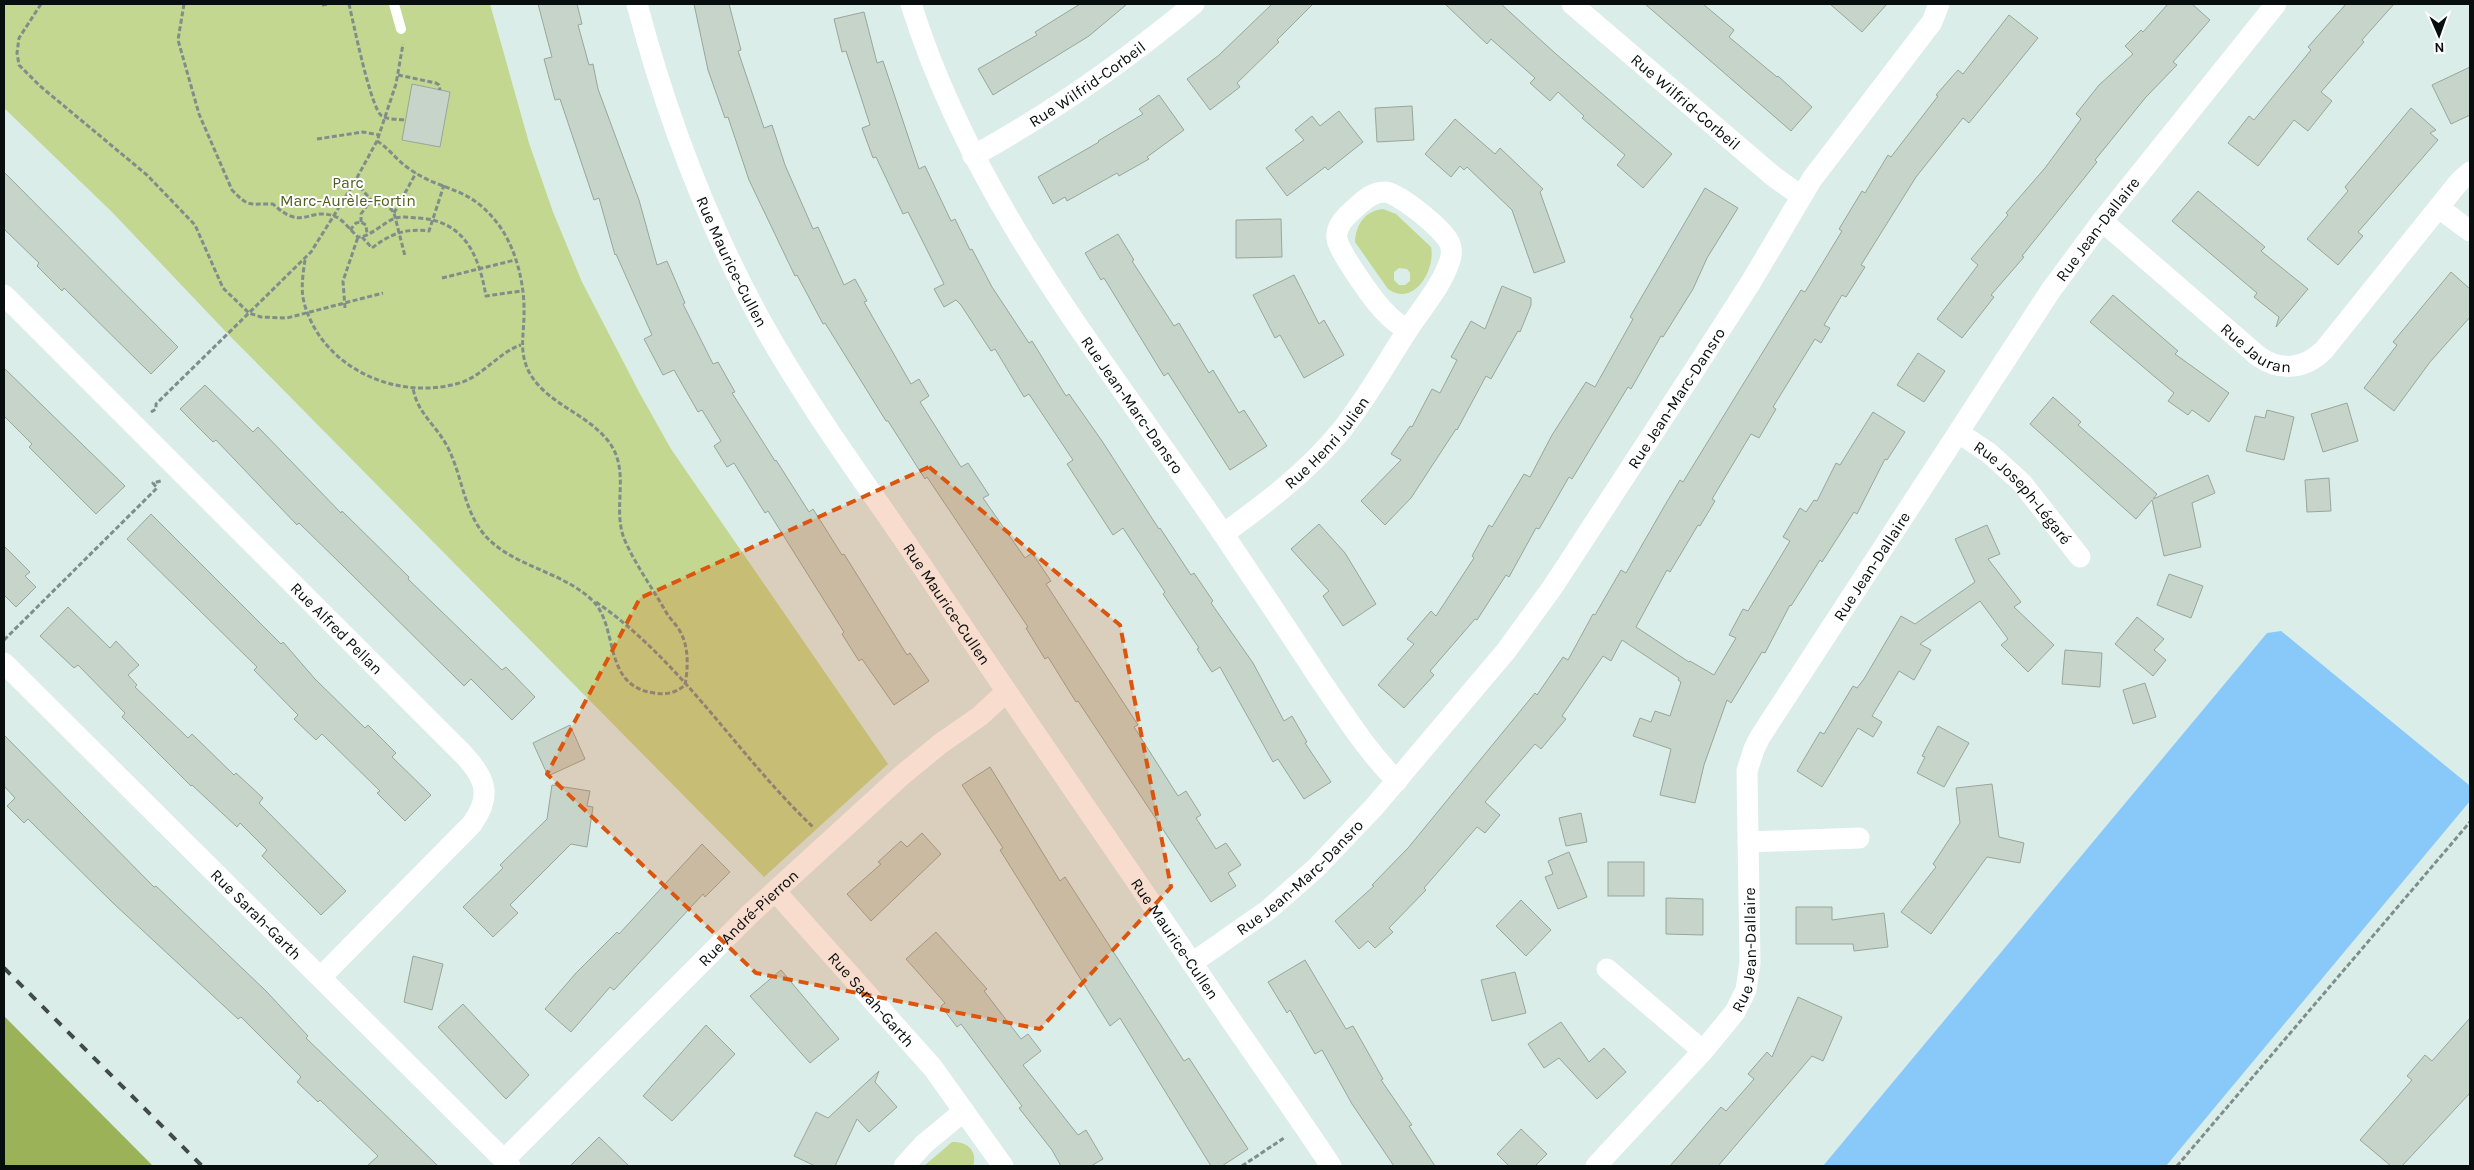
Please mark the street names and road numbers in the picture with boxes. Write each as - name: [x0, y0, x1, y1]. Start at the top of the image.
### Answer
- street label: Rue Wilfrid-Corbeil: [1025, 37, 1149, 131]
- street label: Rue Wilfrid-Corbeil: [1627, 50, 1744, 154]
- street label: Rue Jean-Dallaire: [2052, 173, 2144, 285]
- street label: Rue Maurice-Cullen: [692, 194, 771, 330]
- street label: Rue Jauran: [2217, 319, 2291, 376]
- street label: Rue Jean-Marc-Dansro: [1624, 324, 1729, 472]
- street label: Rue Jean-Marc-Dansro: [1077, 332, 1188, 478]
- street label: Rue Henri Julien: [1281, 393, 1373, 493]
- street label: Rue Joseph-Légaré: [1970, 437, 2075, 548]
- street label: Rue Jean-Dallaire: [1829, 508, 1914, 624]
- street label: Rue Maurice-Cullen: [899, 540, 995, 669]
- street label: Rue Alfred Pellan: [287, 578, 387, 678]
- street label: Rue Jean-Marc-Dansro: [1233, 816, 1367, 939]
- street label: Rue Sarah-Garth: [207, 865, 306, 964]
- street label: Rue André-Pierron: [694, 866, 802, 970]
- street label: Rue Maurice-Cullen: [1127, 875, 1223, 1003]
- street label: Rue Jean-Dallaire: [1728, 887, 1760, 1015]
- street label: Rue Sarah-Garth: [824, 948, 918, 1051]

